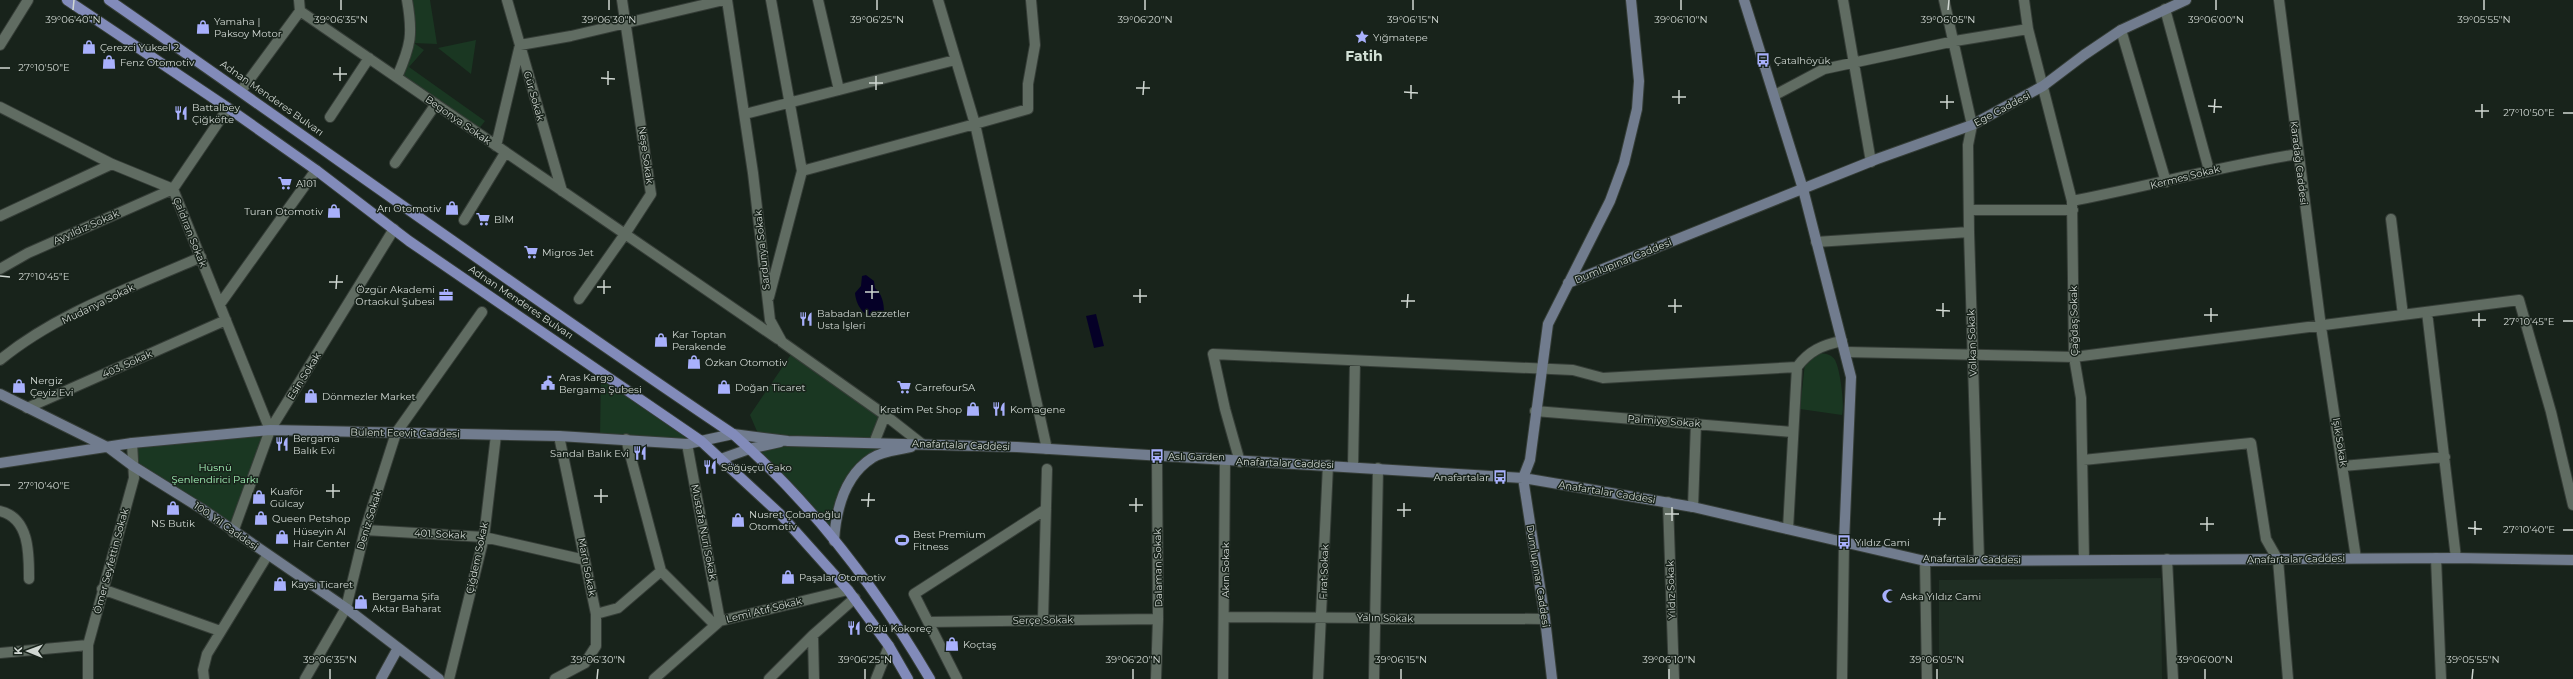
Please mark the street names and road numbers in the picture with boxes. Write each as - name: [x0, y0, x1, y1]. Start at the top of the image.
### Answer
- street label: Adnan Menderes Bulvarı: [218, 57, 326, 139]
- street label: Gür Sokak: [521, 70, 547, 122]
- street label: Ege Caddesi: [1971, 89, 2033, 129]
- street label: Begonya Sokak: [423, 93, 493, 147]
- street label: Karadağ Caddesi: [2287, 120, 2311, 206]
- street label: Neşe Sokak: [636, 125, 656, 185]
- street label: Kermes Sokak: [2149, 162, 2221, 192]
- street label: Çaldıran Sokak: [170, 195, 210, 269]
- street label: Ayyıldız Sokak: [51, 207, 121, 247]
- street label: Sardunya Sokak: [751, 210, 773, 290]
- street label: Dumlupınar Caddesi: [1572, 236, 1674, 286]
- street label: Adnan Menderes Bulvarı: [466, 262, 576, 342]
- street label: Mudanya Sokak: [59, 281, 137, 327]
- street label: Çağdaş Sokak: [2067, 286, 2081, 356]
- street label: Volkan Sokak: [1964, 309, 1980, 377]
- street label: 403. Sokak: [100, 347, 154, 381]
- street label: Esin Sokak: [284, 350, 324, 402]
- street label: Palmiye Sokak: [1627, 412, 1701, 430]
- street label: Işık Sokak: [2330, 417, 2350, 467]
- street label: Bülent Ecevit Caddesi: [350, 426, 460, 440]
- street label: Anafartalar Caddesi: [912, 437, 1010, 453]
- street label: Anafartalar Caddesi: [1236, 455, 1334, 471]
- street label: Anafartalar Caddesi: [1557, 478, 1657, 506]
- street label: Mustafa Nuri Sokak: [688, 483, 720, 581]
- street label: Deniz Sokak: [354, 489, 384, 551]
- street label: 100. Yıl Caddesi: [191, 499, 261, 553]
- street label: Ömer Seyfettin Sokak: [91, 507, 131, 615]
- street label: Çiğdem Sokak: [463, 521, 491, 595]
- street label: Dumlupınar Caddesi: [1523, 524, 1553, 628]
- street label: 401. Sokak: [414, 526, 466, 542]
- street label: Dalaman Sokak: [1151, 528, 1165, 608]
- street label: Martı Sokak: [575, 537, 599, 597]
- street label: Akın Sokak: [1219, 542, 1232, 598]
- street label: Fırat Sokak: [1317, 544, 1331, 600]
- street label: Anafartalar Caddesi: [1923, 552, 2021, 566]
- street label: Anafartalar Caddesi: [2247, 552, 2345, 566]
- street label: Yıldız Sokak: [1663, 560, 1679, 620]
- street label: Lemi Atıf Sokak: [725, 594, 803, 626]
- street label: Yalın Sokak: [1357, 611, 1413, 625]
- street label: Serçe Sokak: [1013, 613, 1073, 627]

